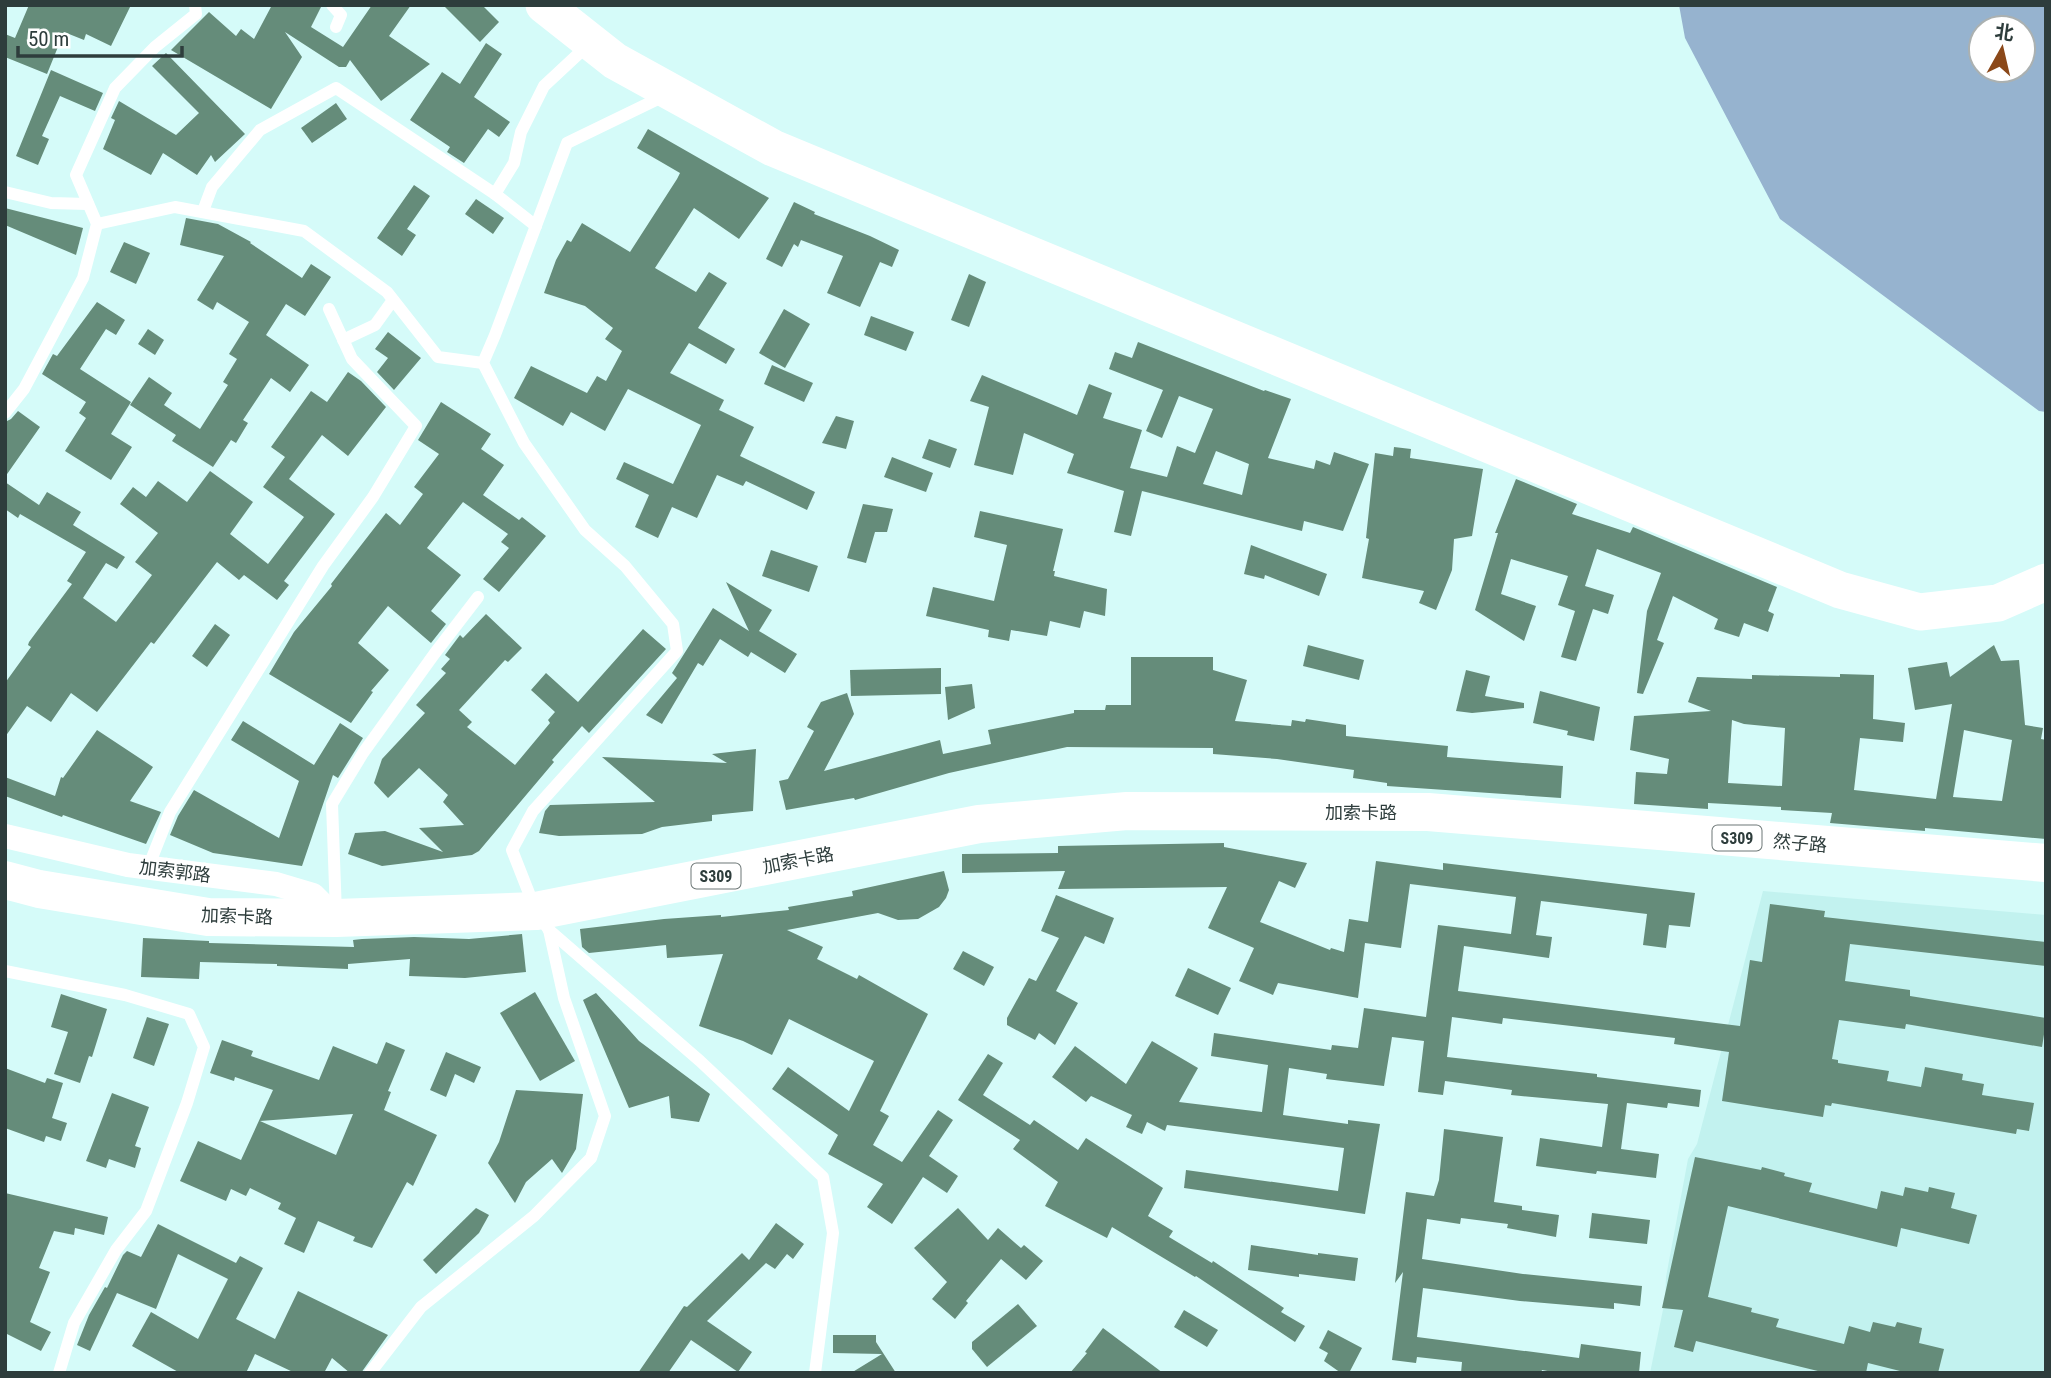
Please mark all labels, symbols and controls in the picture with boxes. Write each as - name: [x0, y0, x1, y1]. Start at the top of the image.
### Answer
- scale bar: [18, 14, 182, 58]
- north arrow: [1967, 14, 2037, 84]
- text: 北: [1993, 20, 2015, 45]
- text: 50 m: [28, 27, 69, 51]
- street label: 加索卡路: [1325, 802, 1397, 823]
- road number: S309: [1712, 825, 1762, 850]
- street label: 然子路: [1772, 830, 1828, 856]
- street label: 加索卡路: [761, 843, 835, 877]
- street label: 加索郭路: [138, 856, 212, 886]
- road number: S309: [692, 863, 740, 888]
- street label: 加索卡路: [201, 904, 273, 928]

